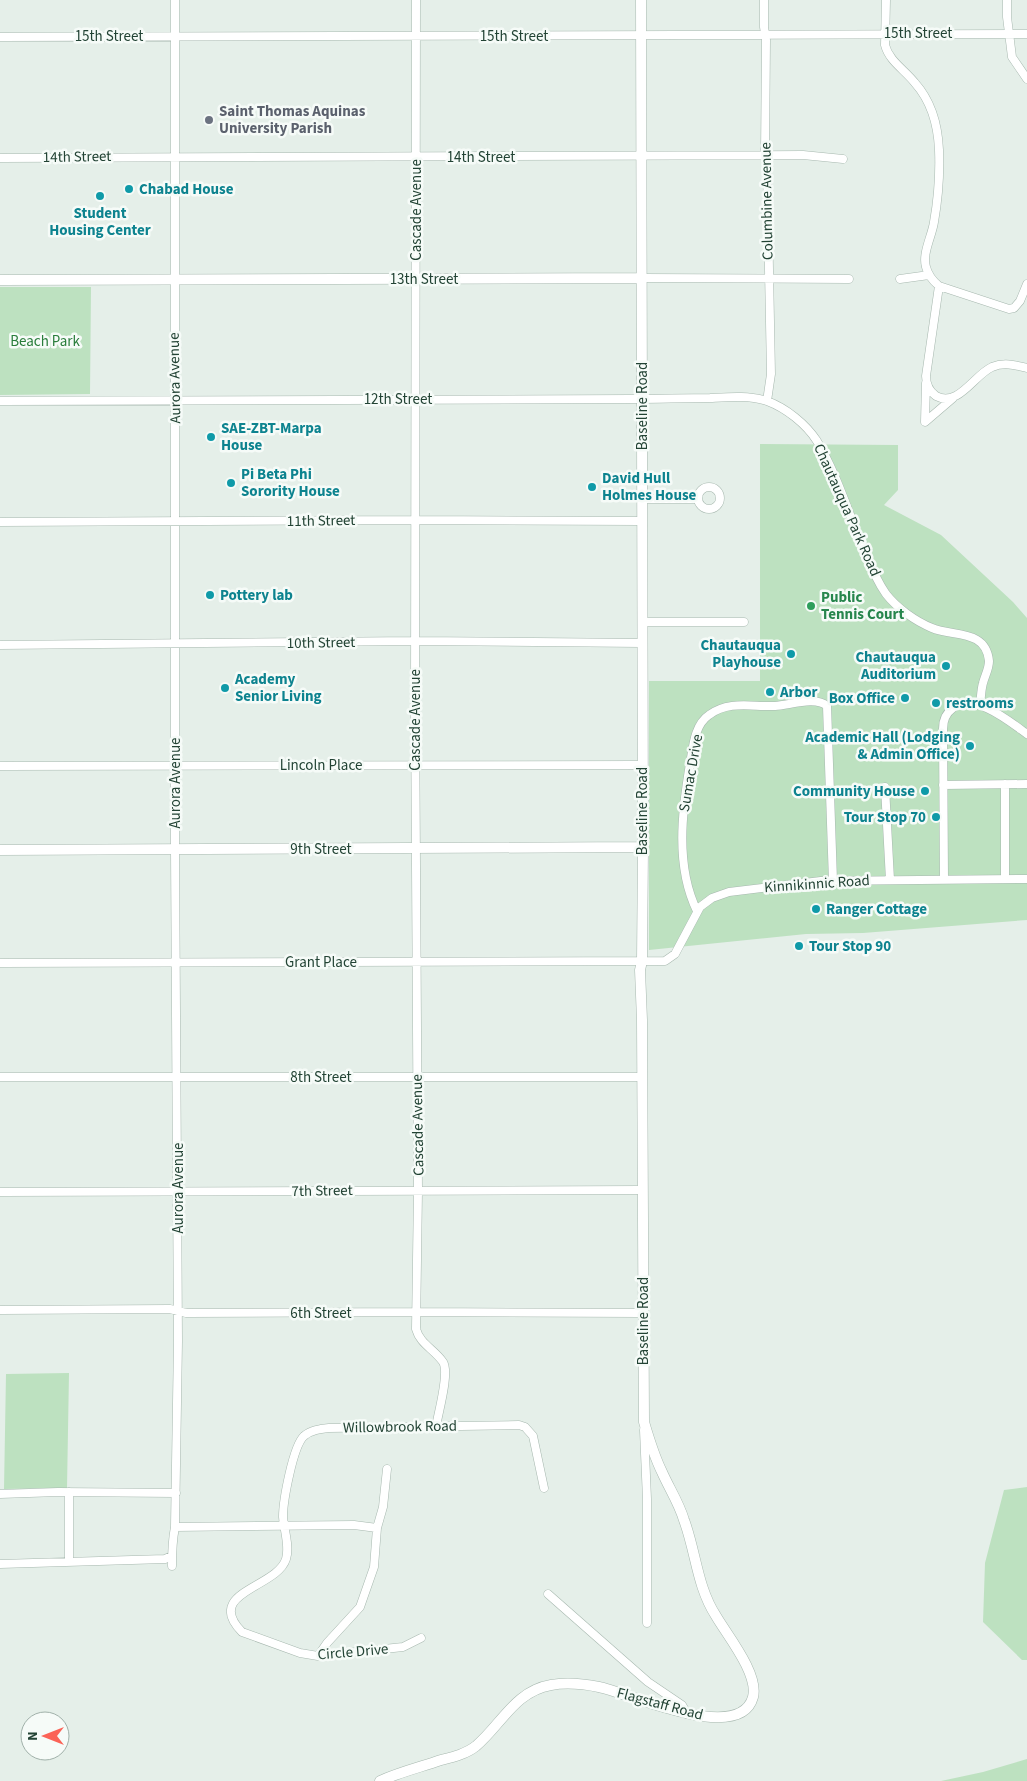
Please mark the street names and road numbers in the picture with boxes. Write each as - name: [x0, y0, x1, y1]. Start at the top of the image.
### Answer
- street label: 15th Street: [884, 23, 952, 44]
- street label: 15th Street: [75, 26, 143, 47]
- street label: 15th Street: [480, 26, 548, 47]
- street label: Columbine Avenue: [755, 142, 779, 260]
- street label: 14th Street: [42, 146, 112, 168]
- street label: 14th Street: [447, 147, 515, 168]
- street label: Cascade Avenue: [406, 159, 427, 261]
- street label: 13th Street: [390, 269, 458, 290]
- street label: Aurora Avenue: [164, 332, 186, 424]
- street label: Baseline Road: [632, 362, 653, 450]
- street label: 12th Street: [364, 389, 432, 410]
- street label: Chautauqua Park Road: [808, 440, 886, 580]
- street label: 11th Street: [286, 510, 356, 532]
- street label: 10th Street: [286, 632, 356, 654]
- street label: Cascade Avenue: [405, 669, 426, 771]
- street label: Sumac Drive: [674, 733, 708, 813]
- street label: Aurora Avenue: [165, 737, 186, 829]
- street label: Lincoln Place: [280, 755, 362, 776]
- street label: Baseline Road: [632, 767, 653, 855]
- street label: 9th Street: [290, 839, 352, 860]
- street label: Kinnikinnic Road: [764, 870, 870, 898]
- street label: Grant Place: [285, 952, 357, 973]
- street label: 8th Street: [290, 1067, 352, 1088]
- street label: Cascade Avenue: [407, 1074, 429, 1176]
- street label: Aurora Avenue: [168, 1142, 189, 1234]
- street label: 7th Street: [291, 1180, 353, 1202]
- street label: Baseline Road: [633, 1277, 654, 1365]
- street label: 6th Street: [290, 1303, 352, 1324]
- street label: Willowbrook Road: [343, 1416, 457, 1438]
- street label: Circle Drive: [317, 1638, 389, 1666]
- street label: Flagstaff Road: [615, 1682, 705, 1726]

